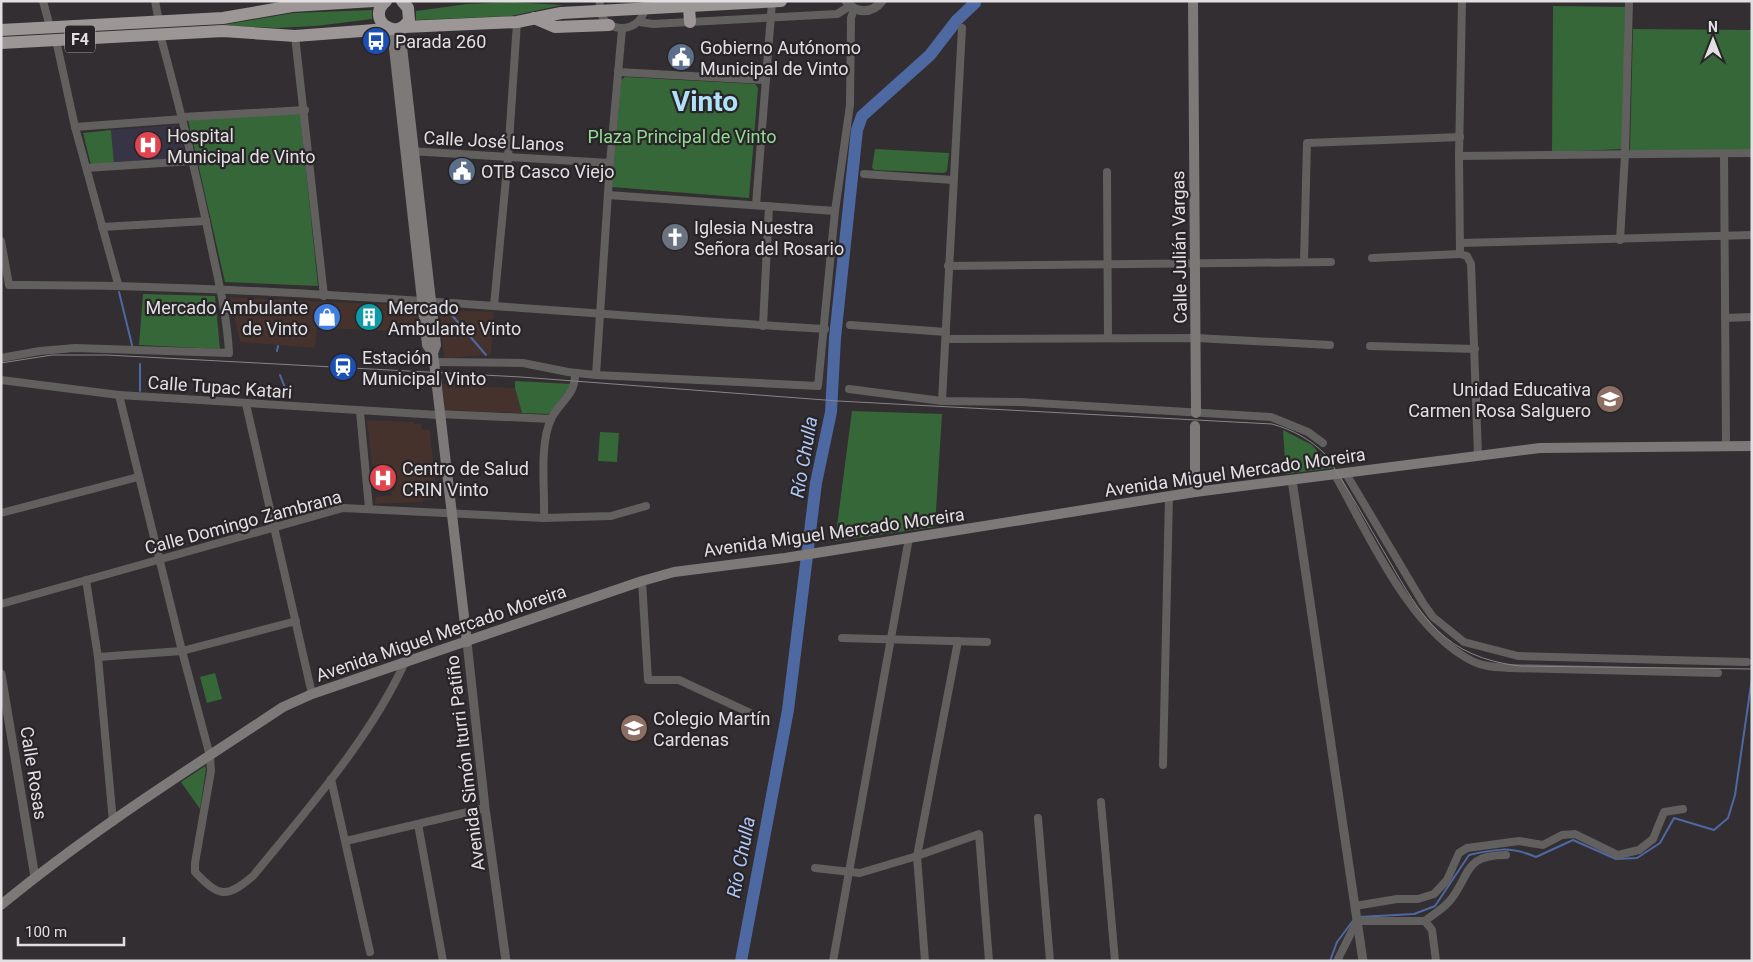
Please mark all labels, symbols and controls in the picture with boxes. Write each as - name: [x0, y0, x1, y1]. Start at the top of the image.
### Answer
- north arrow: [1688, 15, 1738, 65]
- text: N: [1708, 19, 1718, 35]
- road number: F4: [65, 26, 95, 52]
- bus stop icon: Parada 260: [361, 26, 391, 56]
- place label: Parada 260: [395, 31, 486, 52]
- place label: Gobierno Autónomo Municipal de Vinto: [700, 37, 861, 79]
- public building icon: Gobierno Autónomo Municipal de Vinto: [666, 42, 696, 72]
- district label: Vinto: [672, 85, 738, 118]
- place label: Hospital Municipal de Vinto: [167, 125, 315, 167]
- park label: Plaza Principal de Vinto: [588, 126, 776, 147]
- street label: Calle José Llanos: [423, 127, 565, 155]
- hospital icon: Hospital Municipal de Vinto: [133, 130, 163, 160]
- public building icon: OTB Casco Viejo: [447, 156, 477, 186]
- place label: OTB Casco Viejo: [481, 161, 614, 182]
- street label: Calle Julián Vargas: [1167, 170, 1191, 324]
- place label: Iglesia Nuestra Señora del Rosario: [694, 217, 844, 259]
- church icon: Iglesia Nuestra Señora del Rosario: [660, 222, 690, 252]
- place label: Mercado Ambulante de Vinto: [146, 297, 308, 339]
- place label: Mercado Ambulante Vinto: [388, 297, 521, 339]
- shop icon: Mercado Ambulante de Vinto: [312, 302, 342, 332]
- building icon: Mercado Ambulante Vinto: [354, 302, 384, 332]
- place label: Estación Municipal Vinto: [362, 347, 486, 389]
- station icon: Estación Municipal Vinto: [328, 352, 358, 382]
- street label: Calle Tupac Katari: [147, 371, 293, 403]
- place label: Unidad Educativa Carmen Rosa Salguero: [1408, 379, 1591, 421]
- school or university icon: Unidad Educativa Carmen Rosa Salguero: [1595, 384, 1625, 414]
- water label: Río Chulla: [786, 414, 822, 500]
- street label: Avenida Miguel Mercado Moreira: [1103, 443, 1367, 501]
- place label: Centro de Salud CRIN Vinto: [402, 458, 529, 500]
- hospital icon: Centro de Salud CRIN Vinto: [368, 463, 398, 493]
- street label: Calle Domingo Zambrana: [142, 486, 344, 558]
- street label: Avenida Miguel Mercado Moreira: [702, 503, 966, 561]
- street label: Avenida Miguel Mercado Moreira: [313, 580, 569, 686]
- street label: Avenida Simón Iturri Patiño: [441, 654, 489, 872]
- place label: Colegio Martín Cardenas: [653, 708, 770, 750]
- school or university icon: Colegio Martín Cardenas: [619, 713, 649, 743]
- street label: Calle Rosas: [16, 725, 52, 821]
- water label: Río Chulla: [722, 814, 760, 900]
- scale bar: [18, 914, 124, 946]
- text: 100 m: [25, 923, 67, 941]

